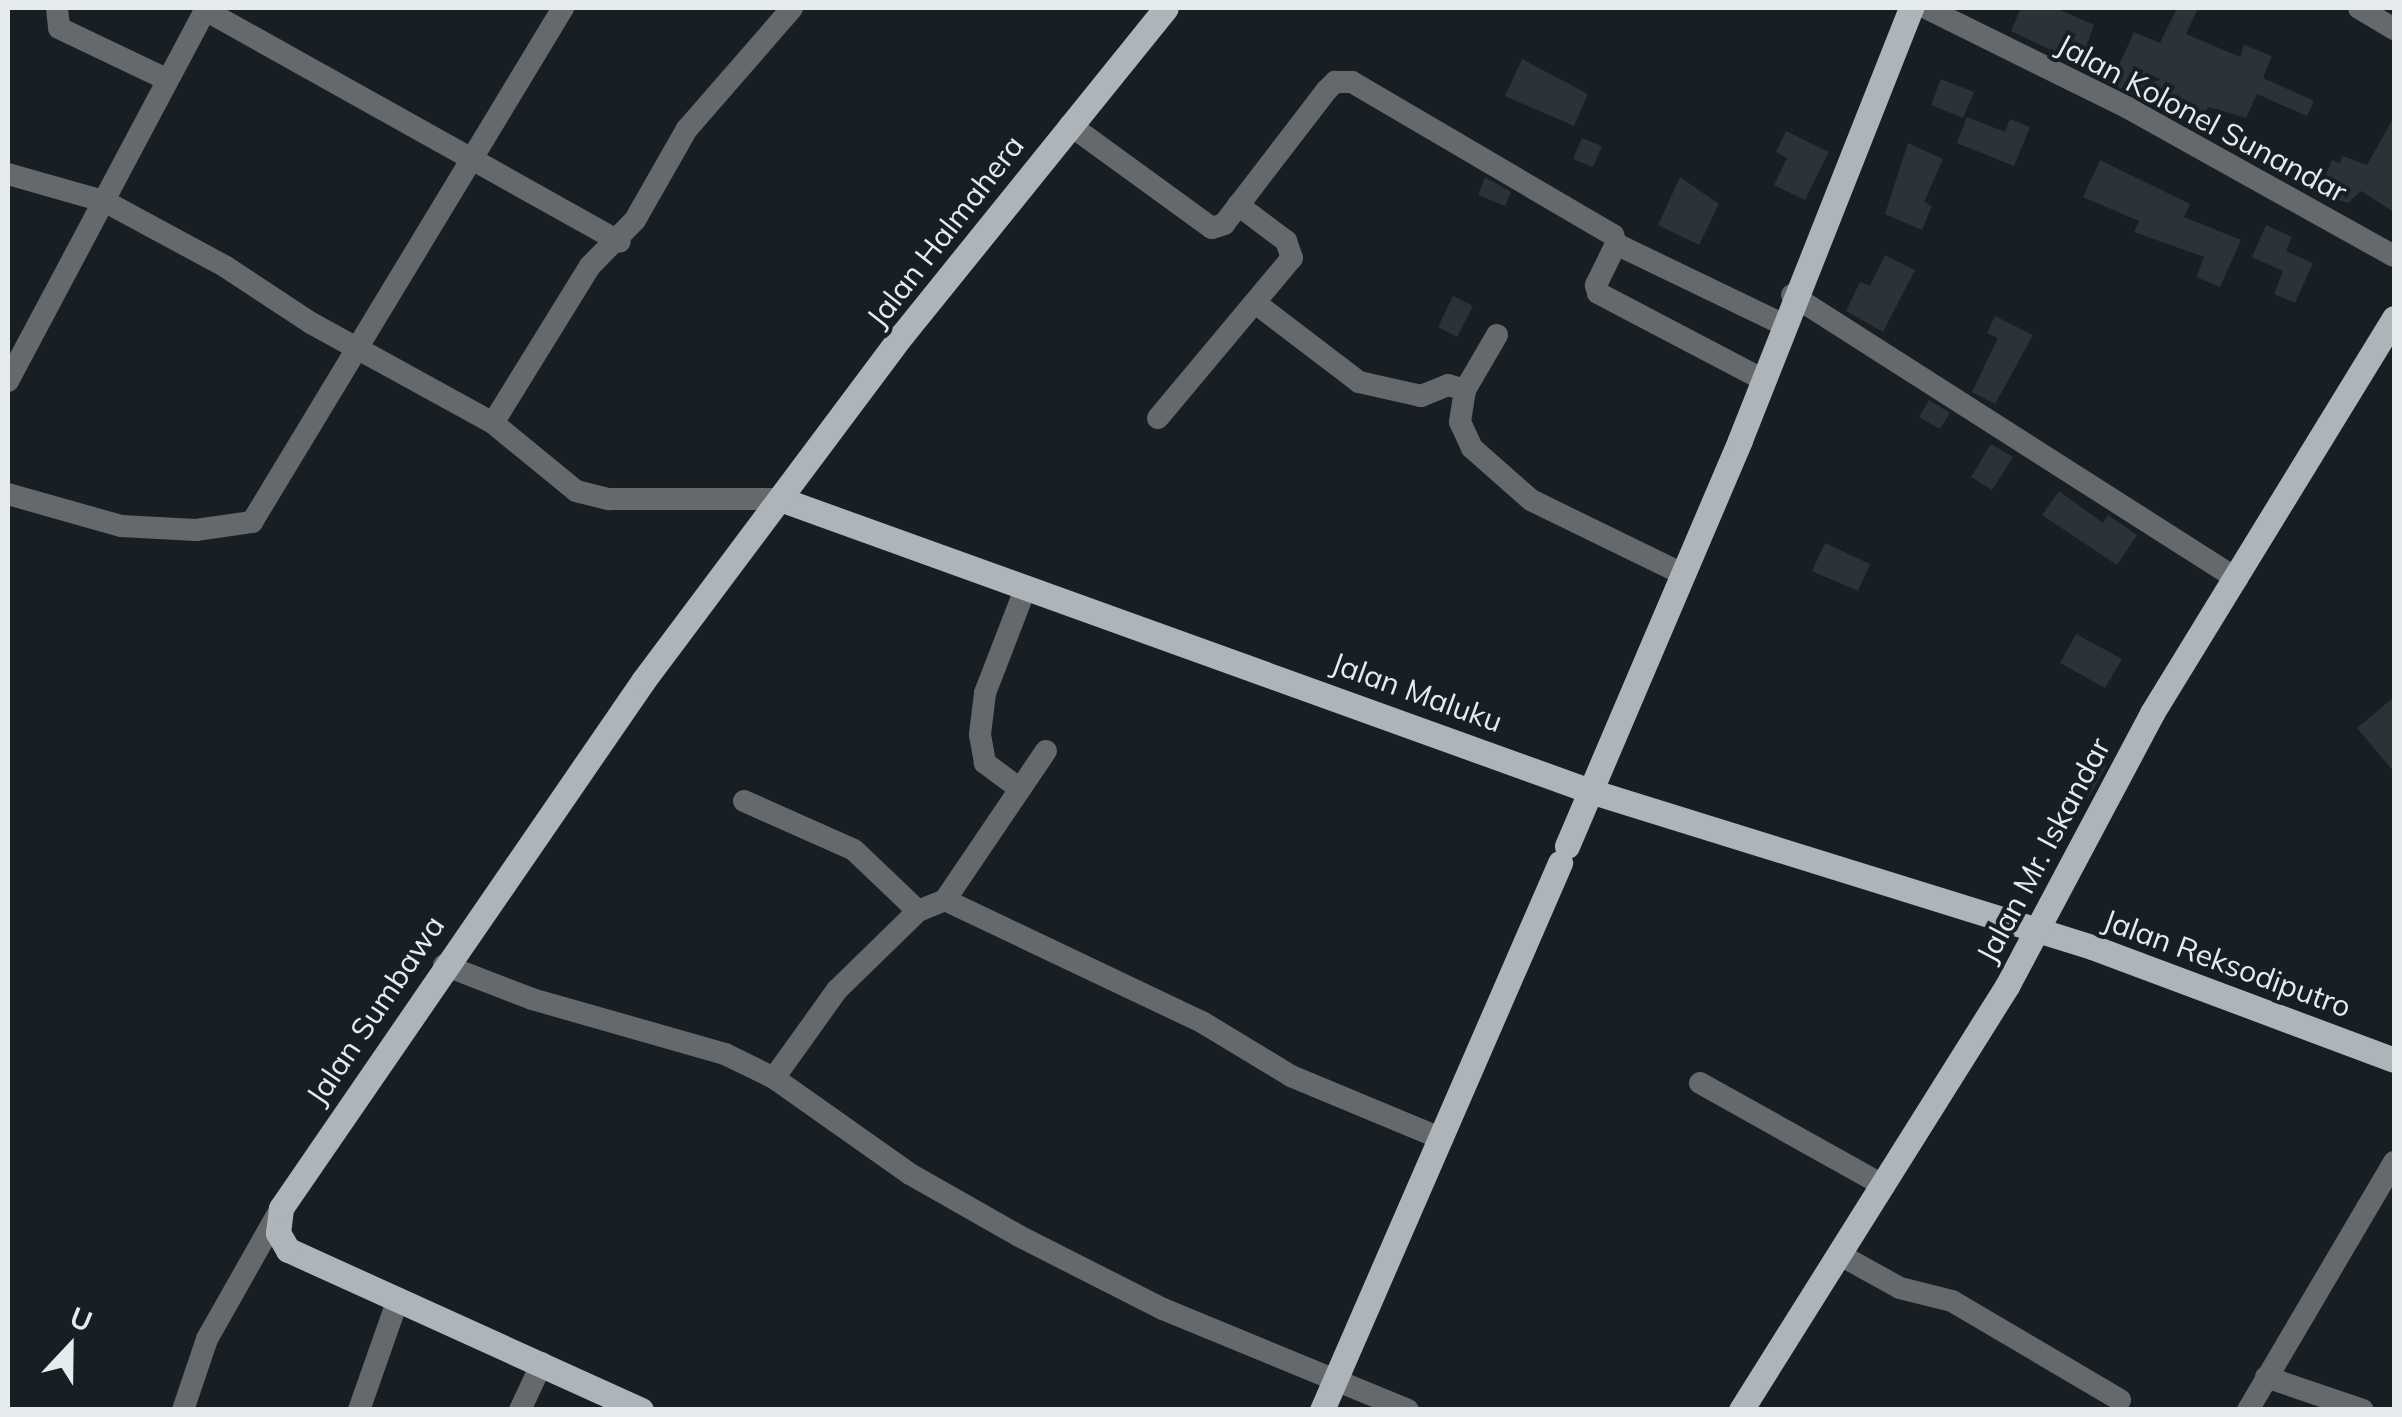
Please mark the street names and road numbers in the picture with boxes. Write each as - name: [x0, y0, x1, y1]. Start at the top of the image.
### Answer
- street label: Jalan Kolonel Sunandar: [2051, 26, 2353, 210]
- street label: Jalan Halmahera: [859, 128, 1031, 334]
- street label: Jalan Maluku: [1327, 644, 1507, 740]
- street label: Jalan Mr. Iskandar: [1969, 731, 2117, 969]
- street label: Jalan Reksodiputro: [2098, 901, 2356, 1025]
- street label: Jalan Sumbawa: [298, 909, 452, 1111]

